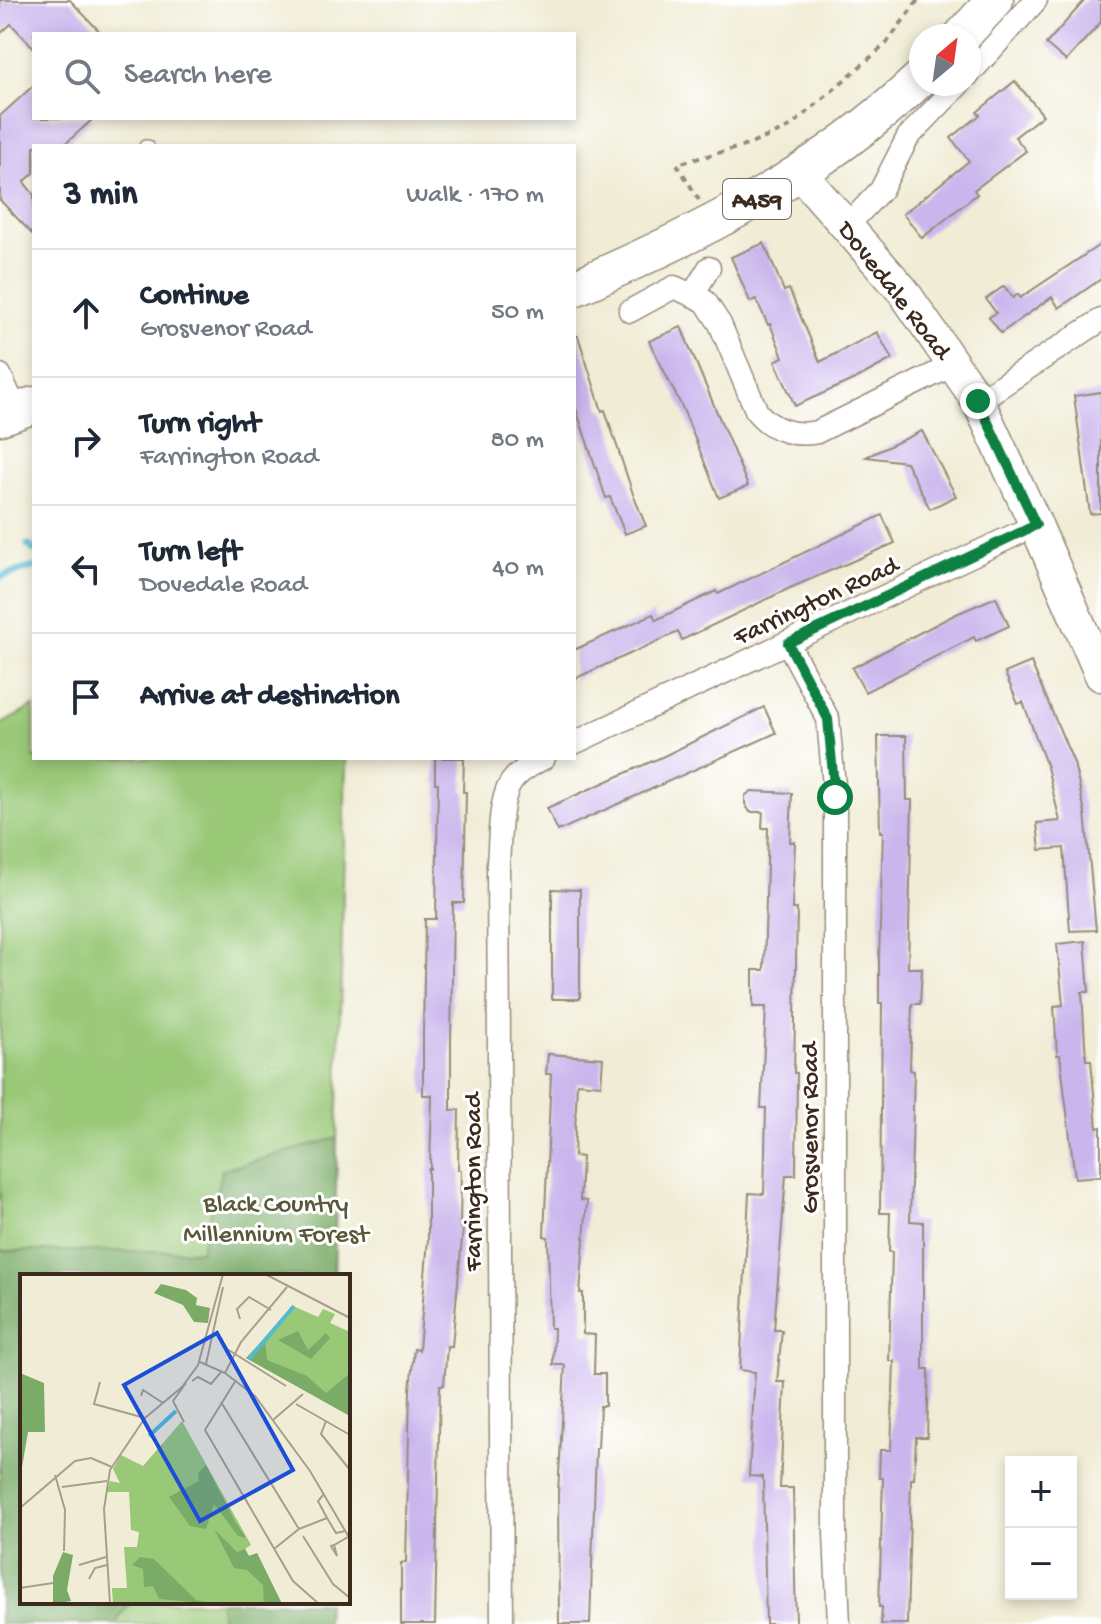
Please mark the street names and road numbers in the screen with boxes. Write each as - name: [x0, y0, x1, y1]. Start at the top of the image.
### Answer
- road number: A459: [723, 179, 791, 219]
- street label: Dovedale Road: [828, 215, 957, 369]
- street label: Farrington Road: [729, 551, 906, 655]
- street label: Grosvenor Road: [797, 1040, 828, 1214]
- street label: Farrington Road: [460, 1091, 491, 1272]

